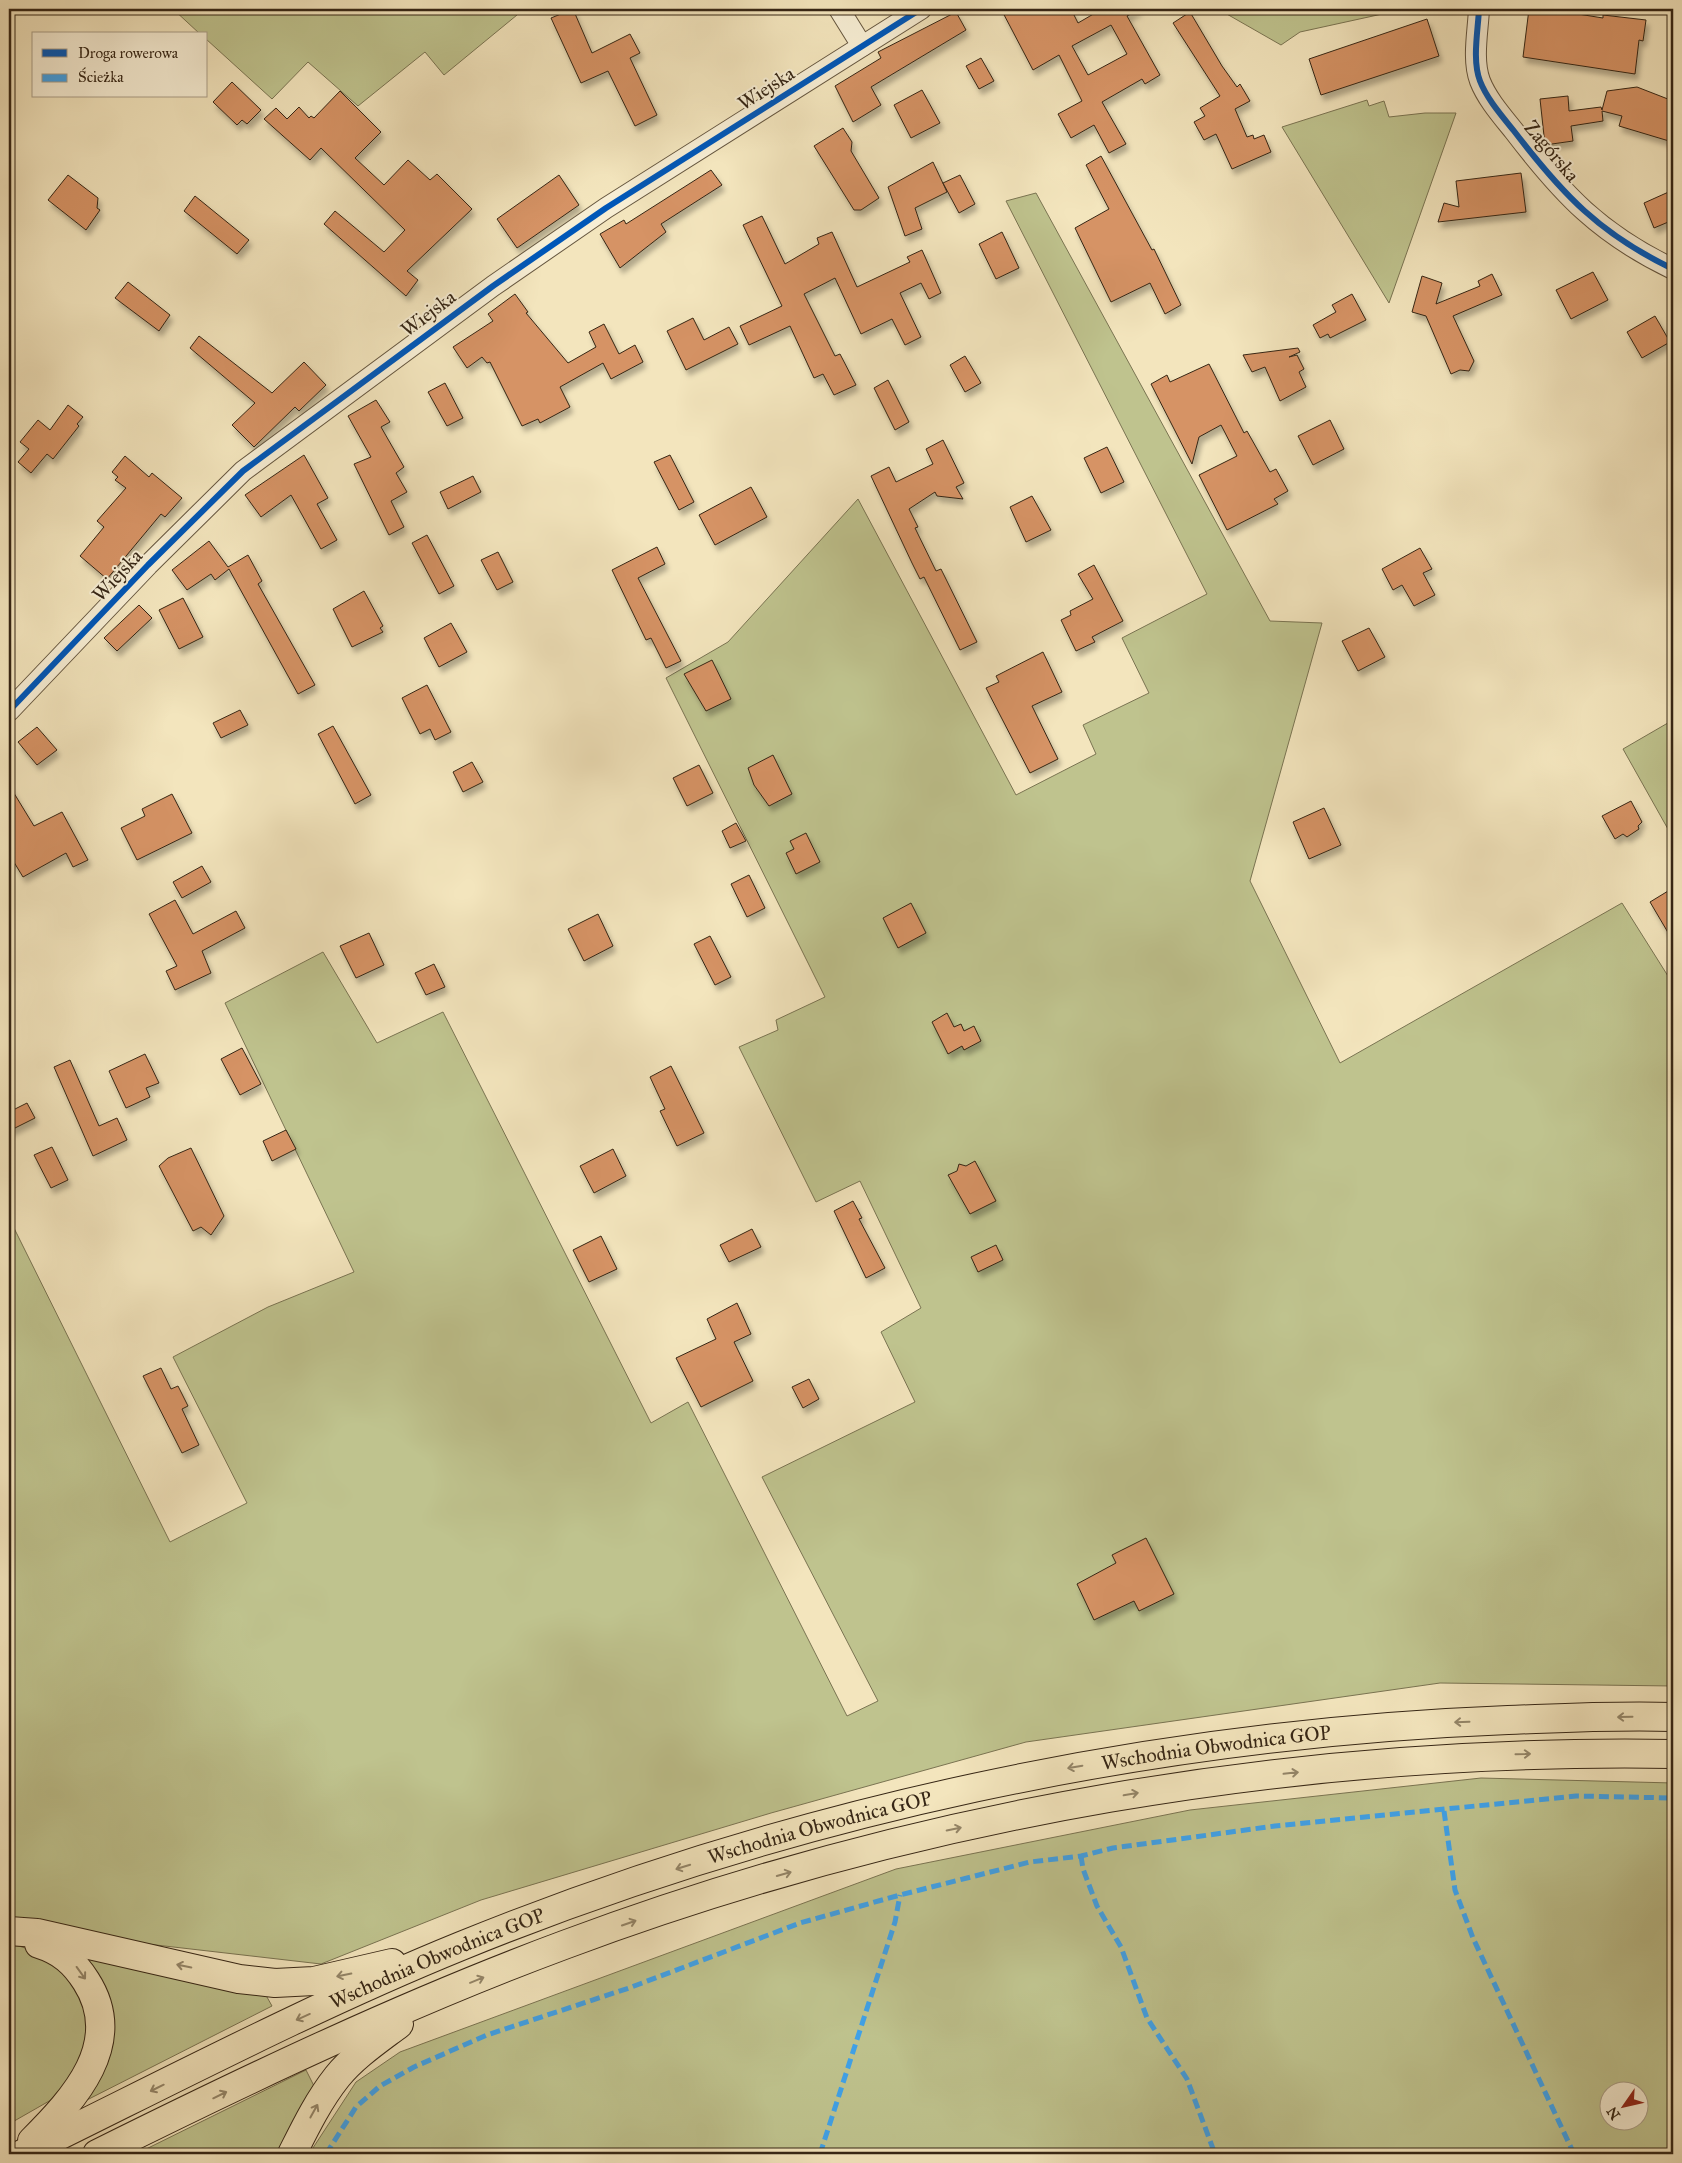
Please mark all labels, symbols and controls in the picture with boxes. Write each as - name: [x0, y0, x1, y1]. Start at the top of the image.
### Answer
- legend: [32, 32, 208, 98]
- text: Droga rowerowa: [78, 44, 179, 62]
- street label: Wiejska: [733, 61, 799, 115]
- text: Ścieżka: [78, 67, 124, 86]
- street label: Zagórska: [1519, 115, 1585, 188]
- street label: Wiejska: [396, 284, 461, 341]
- street label: Wiejska: [87, 544, 147, 606]
- one-way arrow: [1617, 1712, 1633, 1722]
- one-way arrow: [1454, 1718, 1470, 1727]
- street label: Wschodnia Obwodnica GOP: [1100, 1720, 1332, 1775]
- one-way arrow: [1514, 1749, 1531, 1759]
- one-way arrow: [1067, 1763, 1083, 1773]
- one-way arrow: [1283, 1768, 1299, 1778]
- street label: Wschodnia Obwodnica GOP: [705, 1786, 934, 1869]
- one-way arrow: [1122, 1789, 1138, 1799]
- one-way arrow: [946, 1824, 962, 1833]
- one-way arrow: [676, 1862, 692, 1872]
- one-way arrow: [775, 1869, 791, 1879]
- street label: Wschodnia Obwodnica GOP: [325, 1903, 548, 2014]
- one-way arrow: [620, 1917, 636, 1927]
- one-way arrow: [176, 1961, 192, 1970]
- one-way arrow: [75, 1966, 86, 1980]
- one-way arrow: [336, 1971, 352, 1980]
- one-way arrow: [469, 1975, 484, 1984]
- one-way arrow: [296, 2013, 311, 2023]
- north arrow: [1600, 2080, 1650, 2130]
- one-way arrow: [149, 2083, 164, 2093]
- one-way arrow: [212, 2089, 227, 2099]
- text: N: [1603, 2103, 1624, 2123]
- one-way arrow: [310, 2104, 320, 2119]

